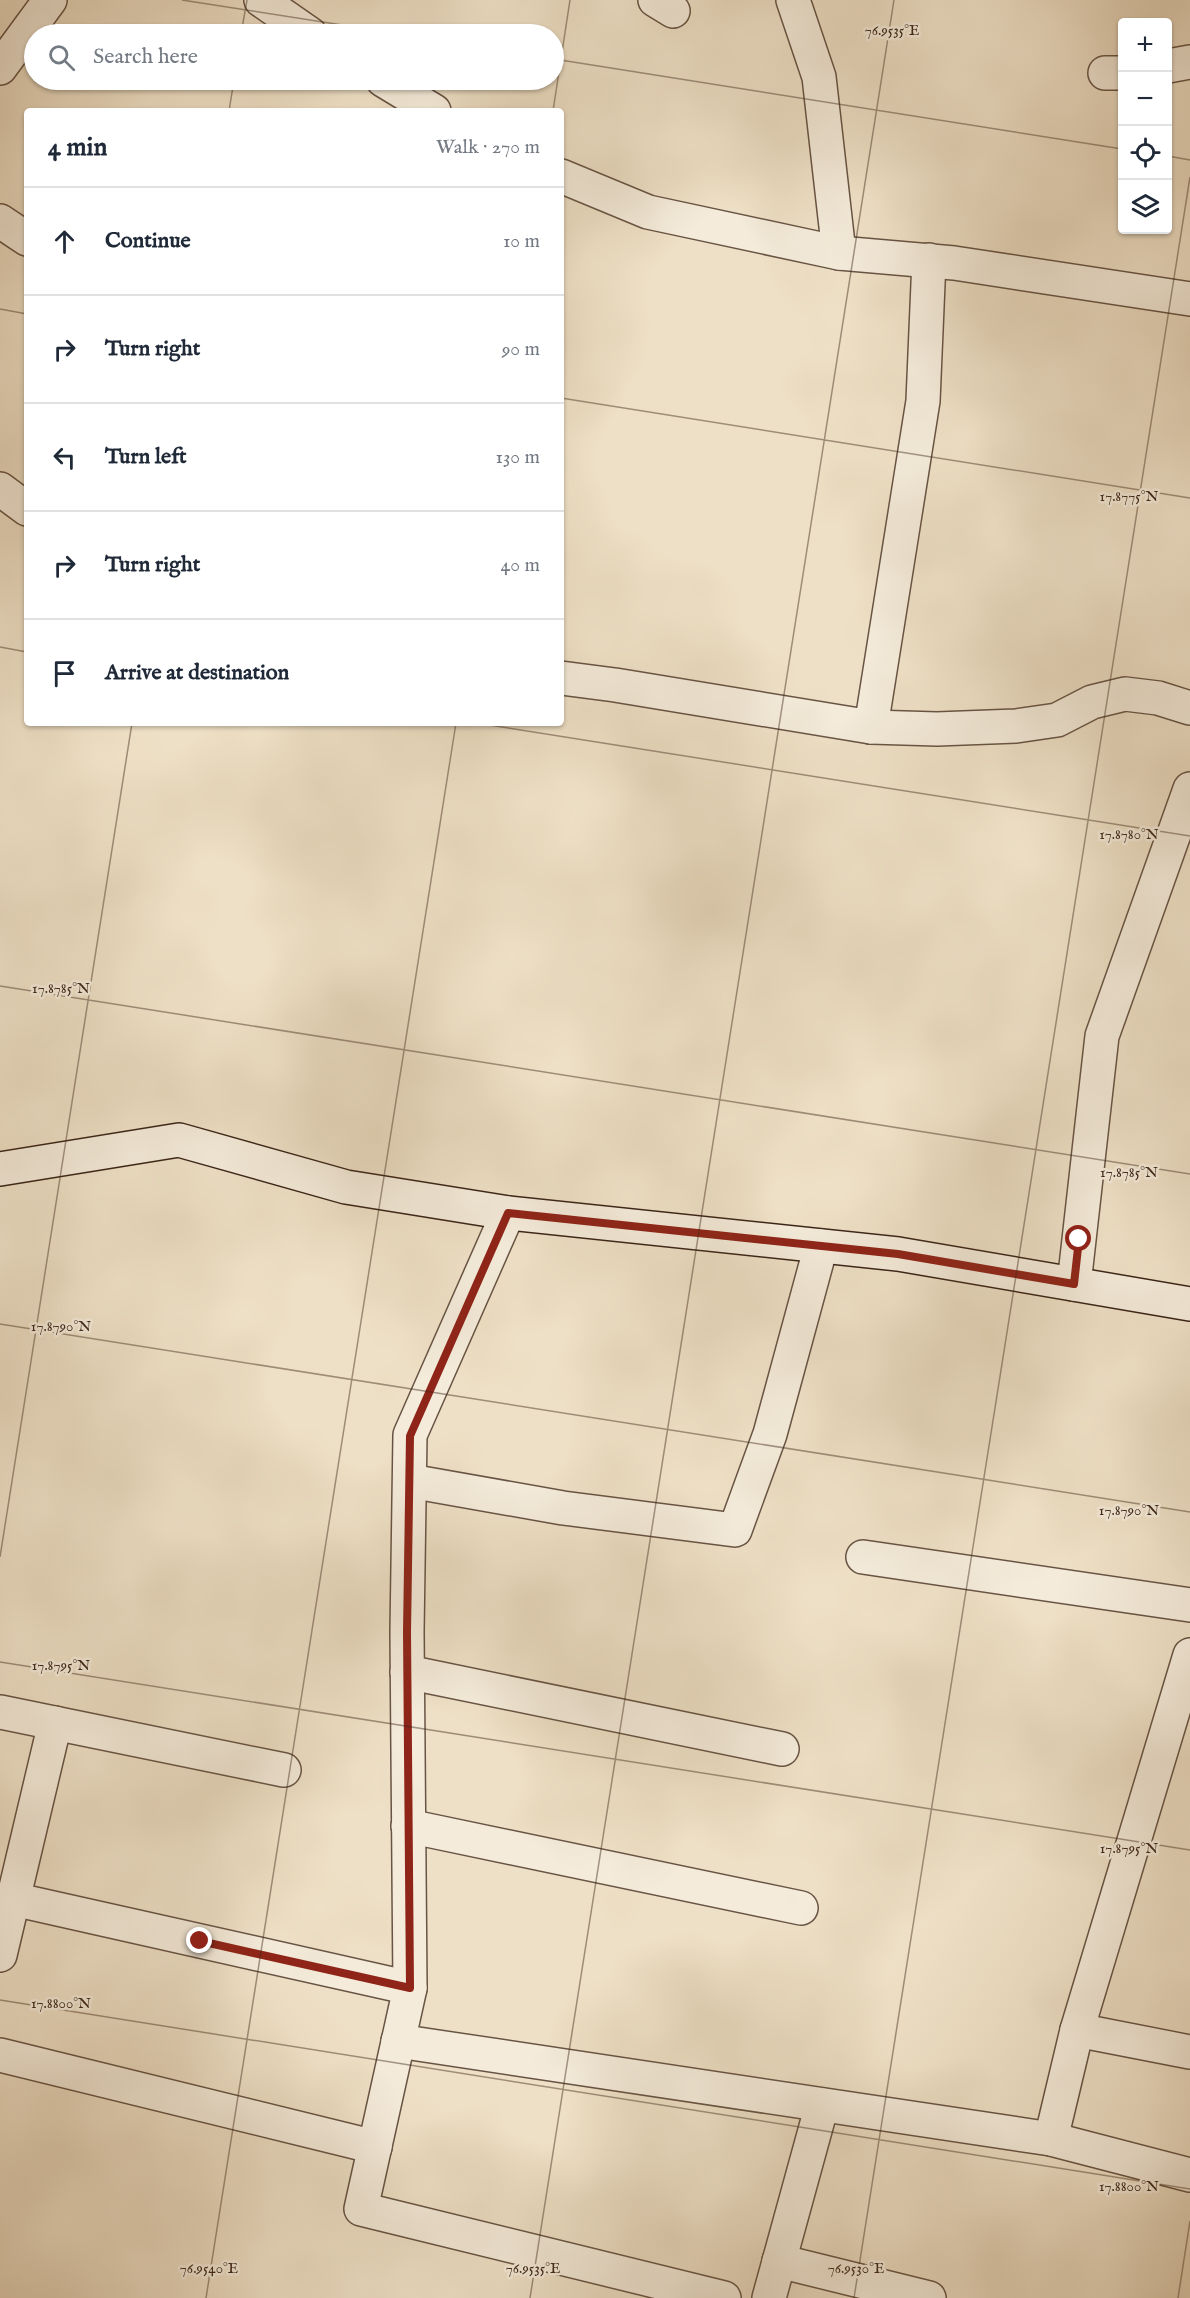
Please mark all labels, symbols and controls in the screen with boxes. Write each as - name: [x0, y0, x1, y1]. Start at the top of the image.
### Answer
- map controls: [1118, 18, 1172, 234]
- button: +: [1118, 18, 1172, 72]
- text: 76.9535°E: [865, 21, 919, 40]
- search box: [24, 24, 564, 90]
- icon: search: [45, 41, 78, 74]
- text: Search here: [93, 43, 198, 71]
- button: −: [1118, 72, 1172, 126]
- button: locate: [1118, 126, 1172, 180]
- text: 4 min: [48, 131, 107, 164]
- text: Walk · 270 m: [436, 135, 540, 160]
- button: layers: [1118, 180, 1172, 234]
- icon: ahead: [48, 225, 81, 258]
- text: Continue: [105, 227, 191, 255]
- text: 10 m: [503, 229, 540, 254]
- icon: right: [48, 333, 81, 366]
- text: Turn right: [105, 335, 200, 363]
- text: 90 m: [502, 337, 540, 362]
- icon: left: [48, 441, 81, 474]
- text: Turn left: [105, 443, 187, 471]
- text: 130 m: [495, 445, 540, 470]
- text: 17.8775°N: [1100, 487, 1158, 506]
- icon: right: [48, 549, 81, 582]
- text: Turn right: [105, 551, 200, 579]
- text: 40 m: [501, 553, 540, 578]
- icon: arrive: [48, 657, 81, 690]
- text: Arrive at destination: [105, 659, 289, 687]
- text: 17.8780°N: [1099, 825, 1159, 844]
- text: 17.8785°N: [32, 979, 90, 998]
- text: 17.8785°N: [1100, 1163, 1158, 1182]
- route start: [1065, 1225, 1091, 1251]
- text: 17.8790°N: [31, 1317, 91, 1336]
- text: 17.8790°N: [1099, 1501, 1159, 1520]
- text: 17.8795°N: [32, 1656, 90, 1675]
- text: 17.8795°N: [1100, 1839, 1158, 1858]
- route end: [186, 1927, 212, 1953]
- text: 17.8800°N: [31, 1994, 91, 2013]
- text: 17.8800°N: [1099, 2177, 1159, 2196]
- text: 76.9540°E: [180, 2259, 238, 2278]
- text: 76.9535°E: [506, 2259, 560, 2278]
- text: 76.9530°E: [828, 2259, 884, 2278]

